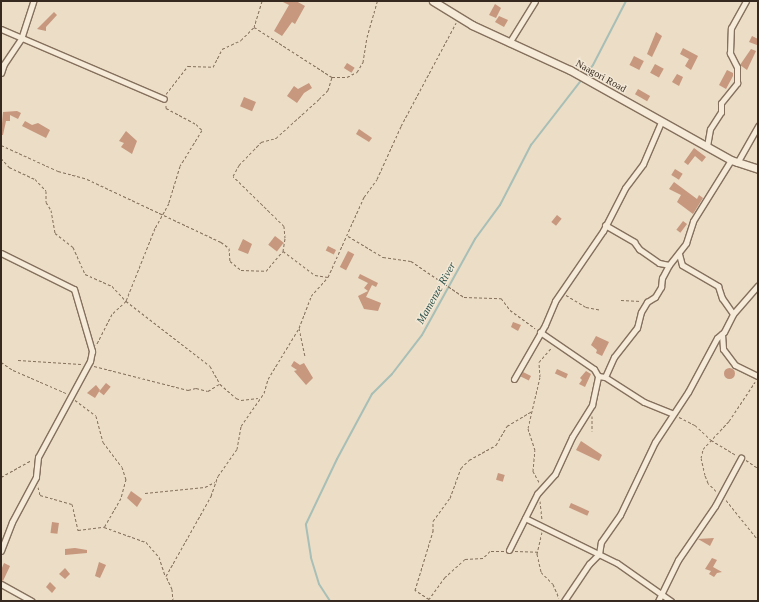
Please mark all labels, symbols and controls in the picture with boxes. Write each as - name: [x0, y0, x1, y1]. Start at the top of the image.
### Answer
- street label: Naagori Road: [574, 57, 628, 95]
- water label: Mamenze River: [414, 260, 458, 326]

